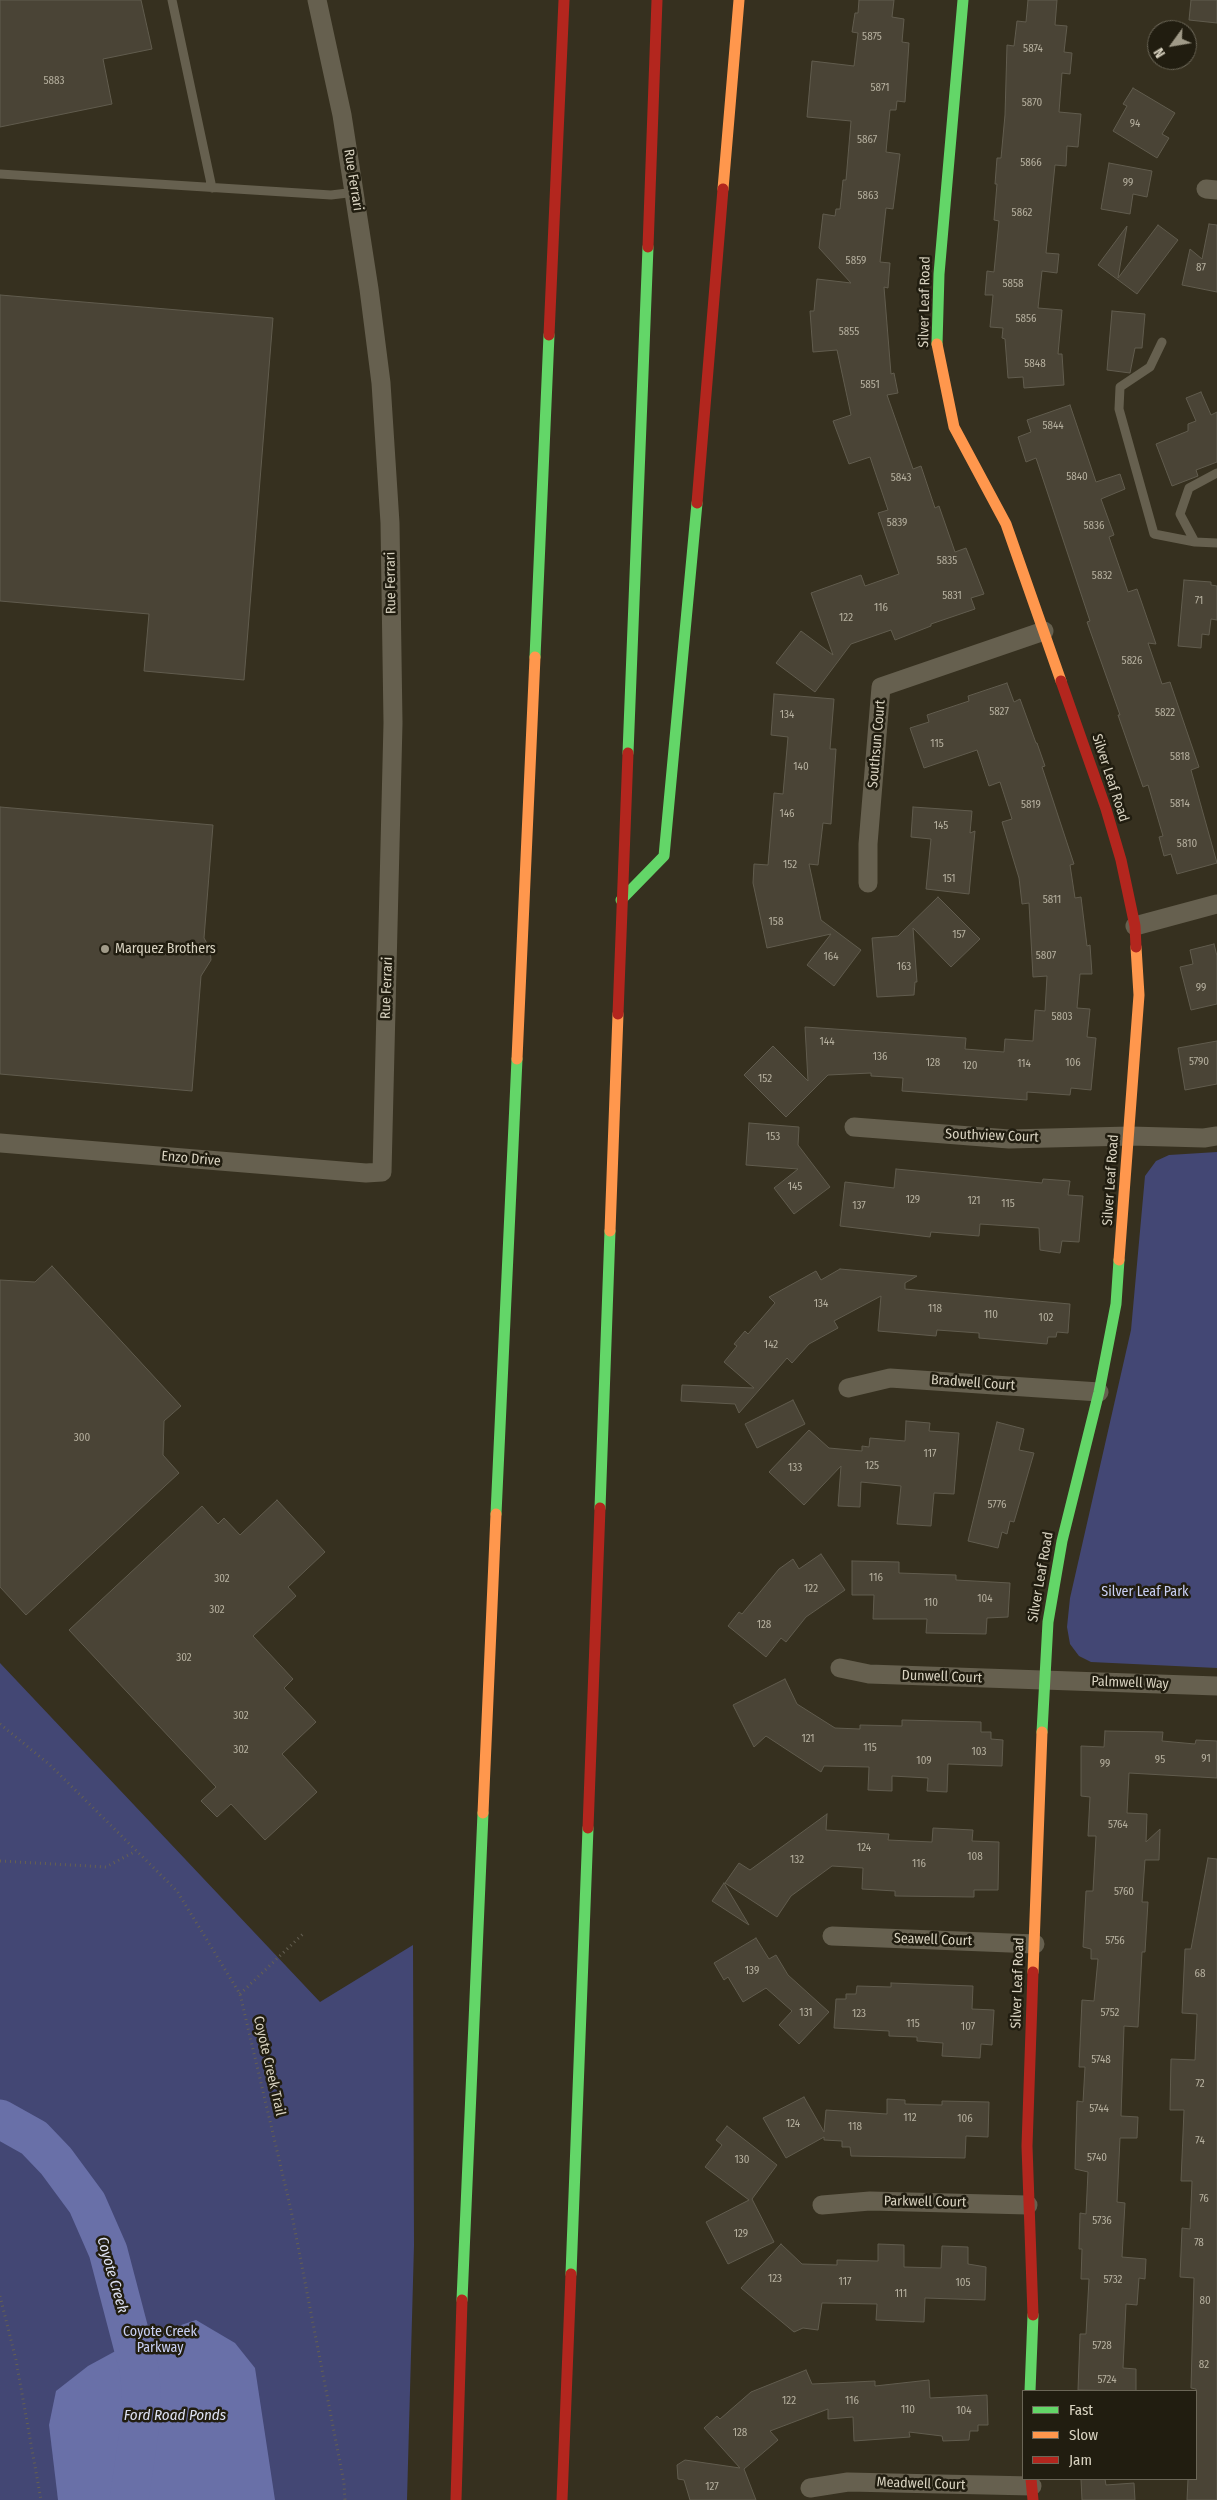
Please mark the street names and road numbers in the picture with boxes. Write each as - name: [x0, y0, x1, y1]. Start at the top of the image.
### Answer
- street label: Rue Ferrari: [340, 148, 366, 212]
- street label: Silver Leaf Road: [916, 256, 934, 348]
- street label: Rue Ferrari: [382, 552, 400, 614]
- street label: Southsun Court: [865, 699, 889, 789]
- street label: Silver Leaf Road: [1088, 732, 1132, 824]
- street label: Rue Ferrari: [378, 957, 396, 1019]
- street label: Southview Court: [945, 1126, 1039, 1146]
- street label: Silver Leaf Road: [1099, 1134, 1123, 1226]
- street label: Enzo Drive: [161, 1148, 221, 1170]
- street label: Bradwell Court: [930, 1372, 1016, 1394]
- street label: Silver Leaf Road: [1025, 1531, 1057, 1623]
- street label: Dunwell Court: [901, 1667, 983, 1687]
- street label: Palmwell Way: [1091, 1673, 1169, 1693]
- street label: Seawell Court: [894, 1930, 972, 1950]
- street label: Silver Leaf Road: [1008, 1937, 1028, 2029]
- street label: Coyote Creek Trail: [249, 2014, 289, 2118]
- street label: Parkwell Court: [884, 2193, 966, 2211]
- street label: Meadwell Court: [876, 2474, 966, 2494]

